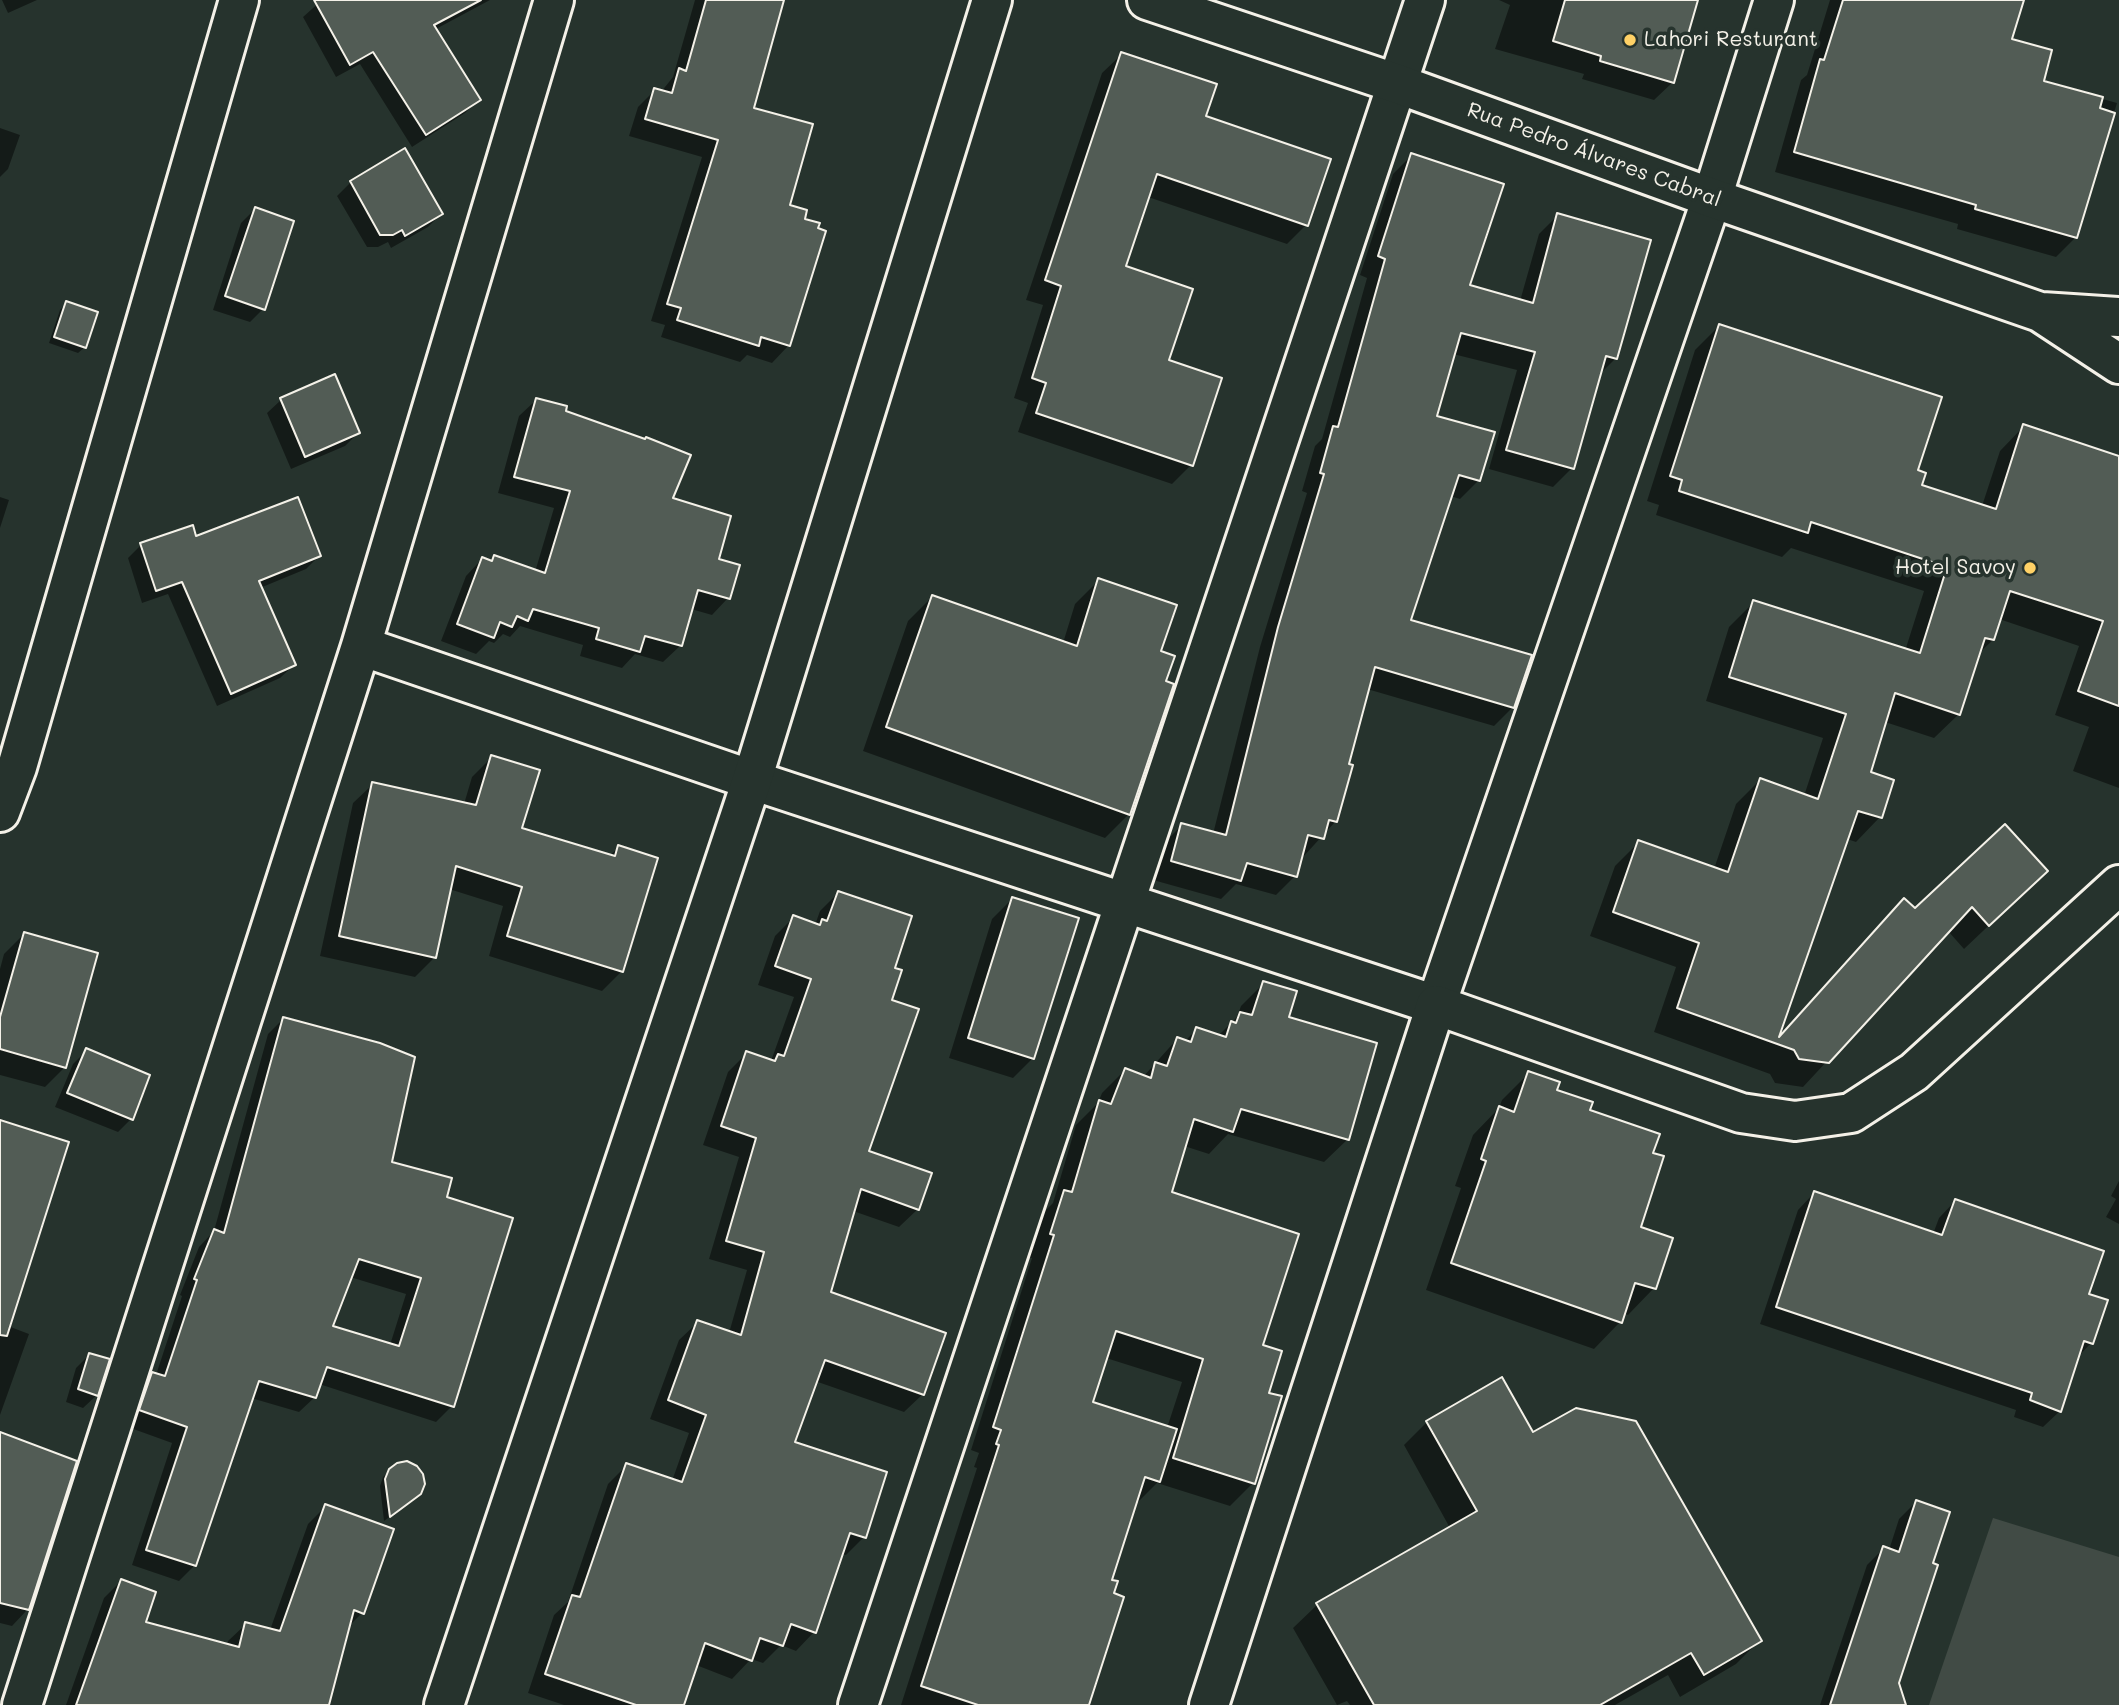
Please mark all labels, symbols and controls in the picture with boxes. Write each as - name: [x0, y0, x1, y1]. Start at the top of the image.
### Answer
- place label: Lahori Resturant: [1644, 27, 1818, 53]
- marker: Lahori Resturant: [1622, 32, 1638, 48]
- street label: Rua Pedro Álvares Cabral: [1464, 97, 1724, 213]
- place label: Hotel Savoy: [1895, 555, 2016, 581]
- marker: Hotel Savoy: [2022, 560, 2038, 576]

